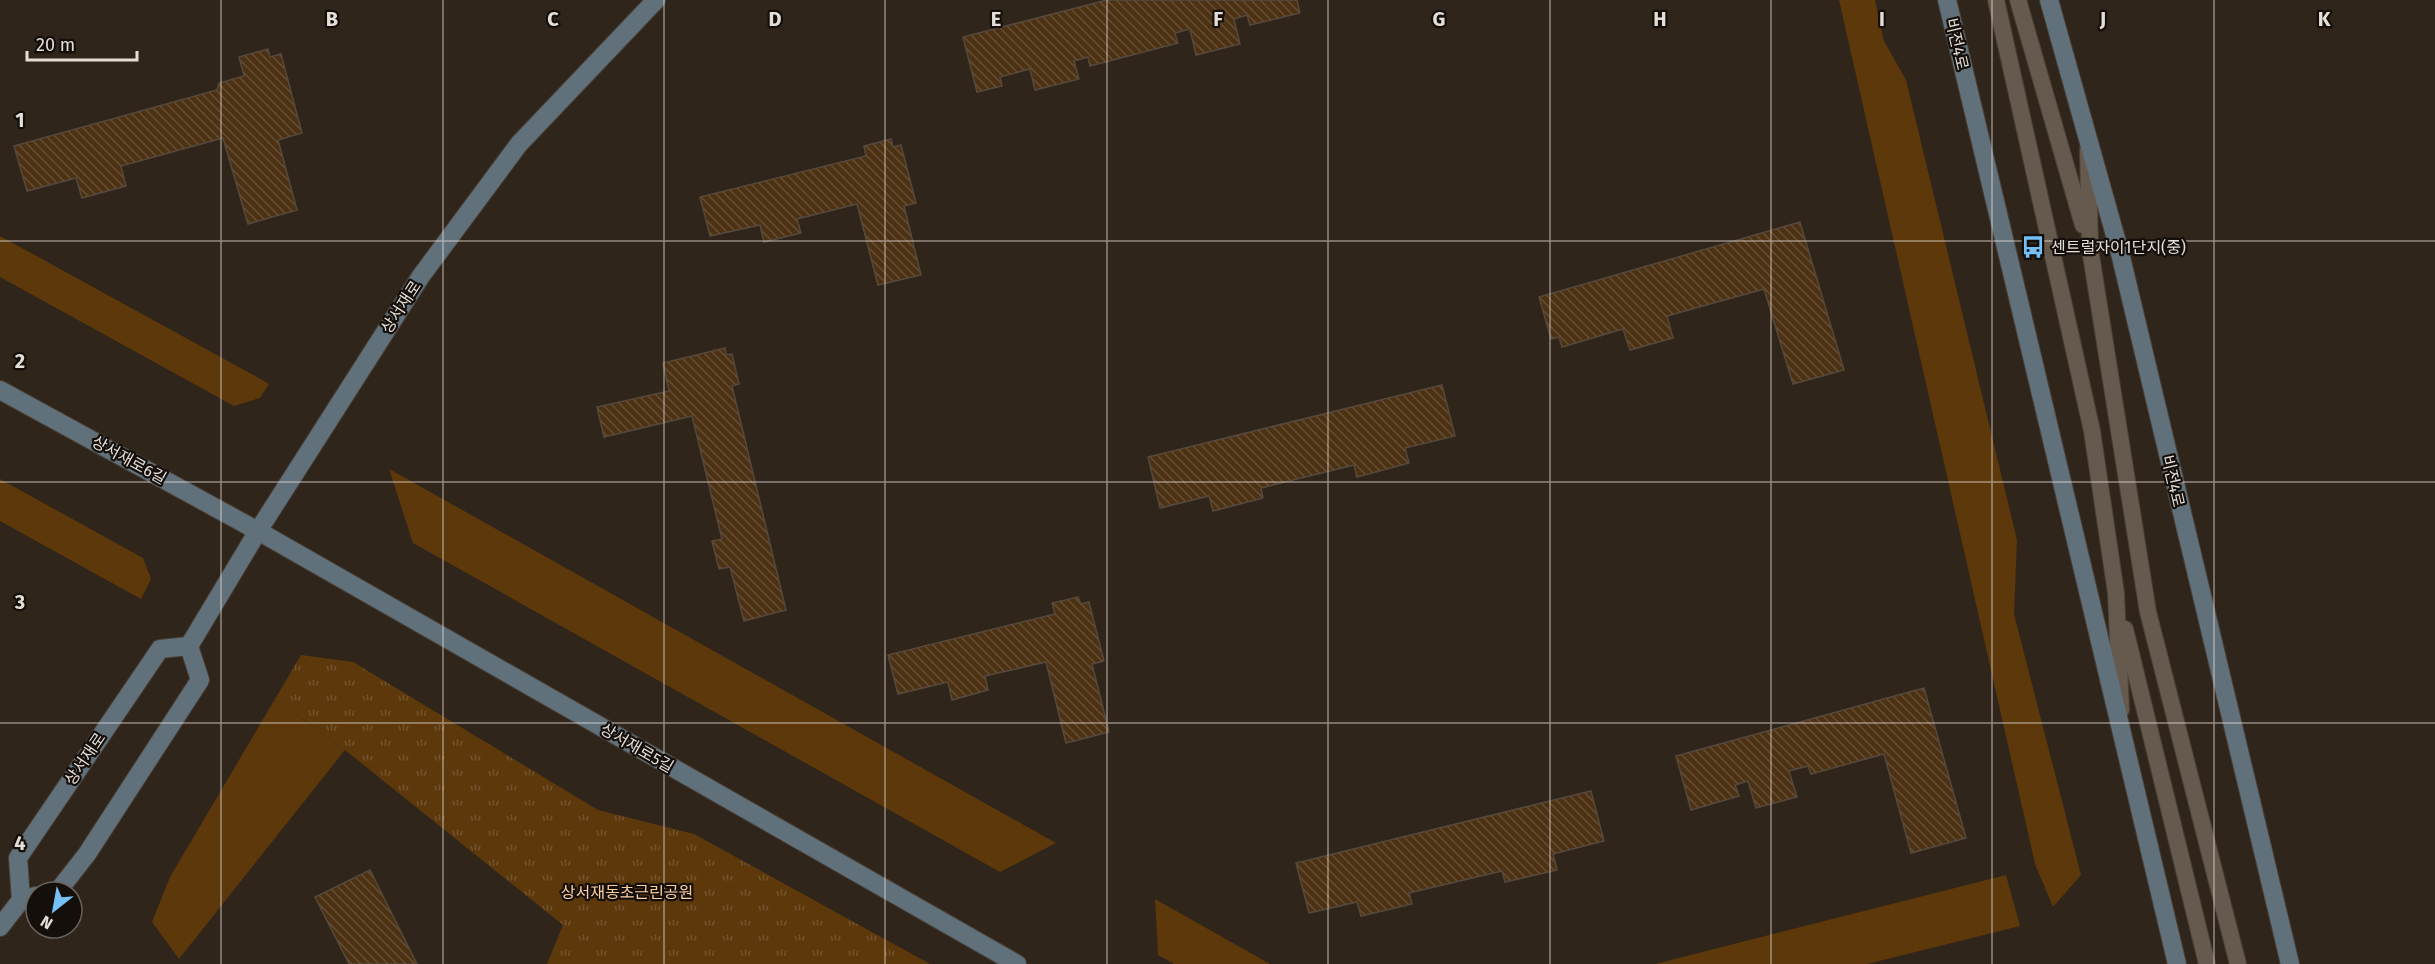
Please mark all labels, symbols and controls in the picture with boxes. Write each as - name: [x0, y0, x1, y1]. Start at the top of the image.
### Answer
- text: B: [326, 7, 338, 31]
- text: C: [547, 7, 559, 31]
- text: D: [768, 7, 782, 31]
- text: E: [991, 7, 1001, 31]
- text: F: [1213, 7, 1223, 31]
- text: G: [1433, 7, 1445, 31]
- text: H: [1653, 7, 1667, 31]
- text: I: [1879, 7, 1885, 31]
- text: J: [2099, 7, 2106, 31]
- text: K: [2318, 7, 2331, 31]
- street label: 비전4로: [1942, 16, 1972, 72]
- scale bar: [27, 24, 136, 62]
- text: 20 m: [36, 34, 75, 56]
- text: 1: [15, 108, 25, 132]
- bus stop icon: 센트럴자이1단지(중): [2020, 234, 2046, 260]
- place label: 센트럴자이1단지(중): [2051, 238, 2186, 257]
- street label: 상서재로: [377, 277, 425, 337]
- text: 2: [15, 349, 25, 373]
- street label: 상서재로6길: [88, 432, 170, 488]
- street label: 비전4로: [2158, 453, 2188, 509]
- text: 3: [14, 590, 25, 614]
- street label: 상서재로5길: [597, 719, 677, 777]
- street label: 상서재로: [61, 729, 109, 789]
- text: 4: [14, 831, 26, 855]
- north arrow: [24, 880, 84, 940]
- park label: 상서재동초근린공원: [561, 883, 693, 902]
- text: N: [37, 912, 56, 933]

